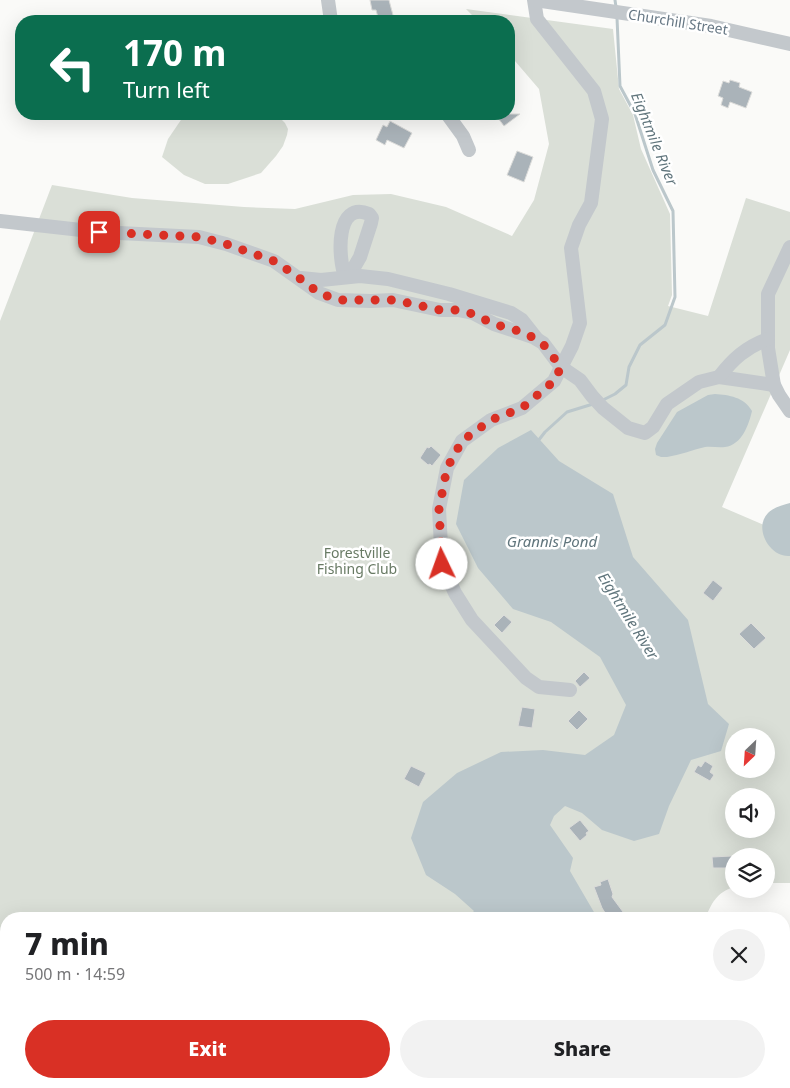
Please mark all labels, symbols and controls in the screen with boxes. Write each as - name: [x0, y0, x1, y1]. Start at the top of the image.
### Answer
- street label: Churchill Street: [627, 4, 729, 39]
- text: 170 m: [123, 29, 226, 76]
- icon: left: [40, 35, 105, 100]
- text: Turn left: [123, 74, 210, 104]
- water label: Eightmile River: [627, 89, 683, 189]
- pin: [78, 211, 120, 253]
- icon: arrive: [85, 218, 113, 246]
- water label: Grannis Pond: [507, 531, 597, 551]
- position arrow: [415, 537, 467, 589]
- park label: Forestville Fishing Club: [317, 543, 397, 578]
- water label: Eightmile River: [594, 568, 664, 664]
- north arrow: [725, 728, 775, 778]
- map controls: [725, 728, 775, 898]
- button: sound: [725, 788, 775, 838]
- button: layers: [725, 848, 775, 898]
- text: 7 min: [25, 923, 109, 964]
- button: close: [713, 929, 765, 981]
- text: 500 m · 14:59: [25, 963, 125, 985]
- button: Exit: [25, 1020, 390, 1078]
- button: Share: [400, 1020, 765, 1078]

